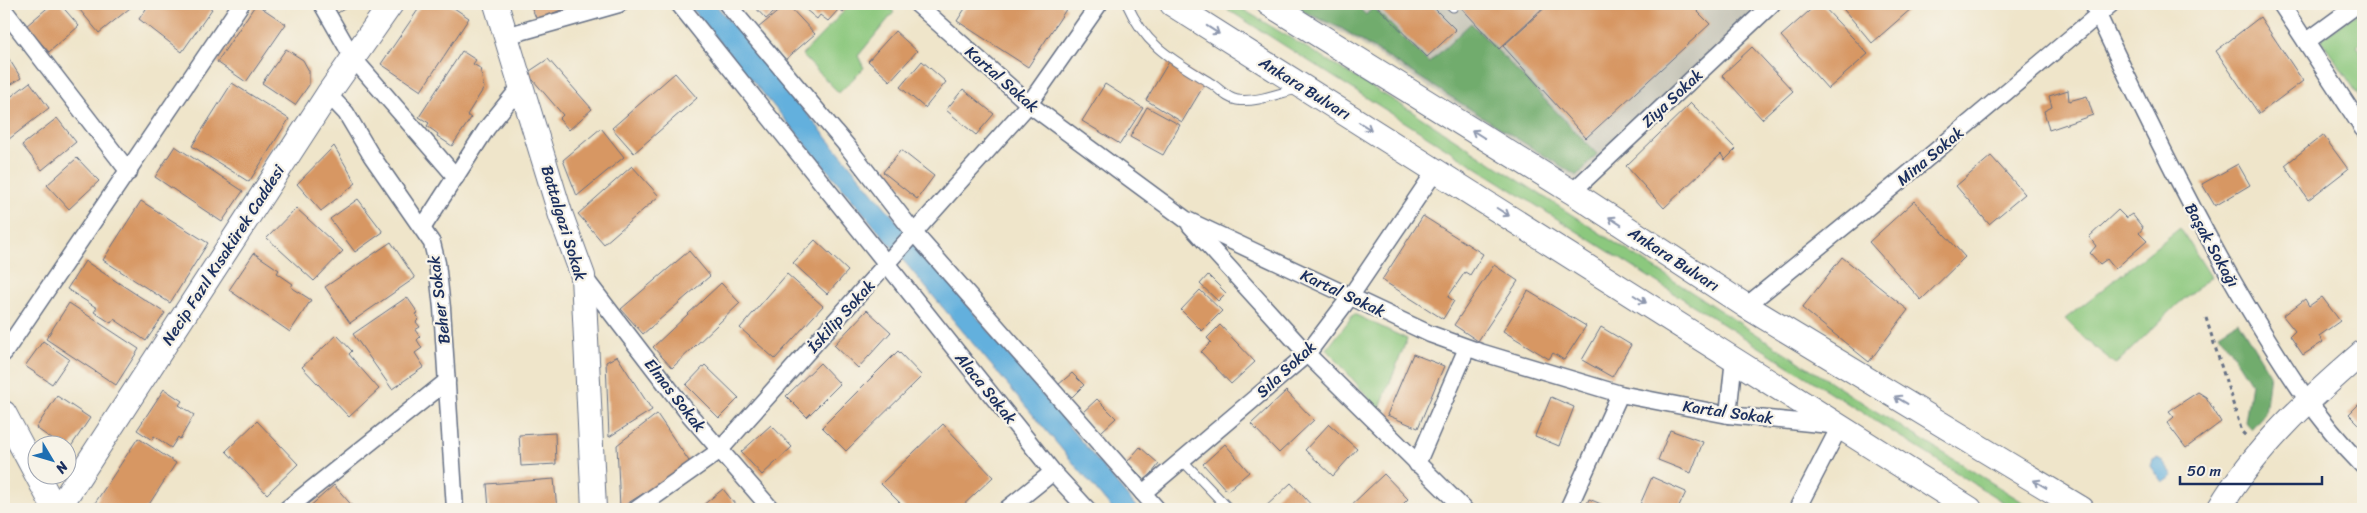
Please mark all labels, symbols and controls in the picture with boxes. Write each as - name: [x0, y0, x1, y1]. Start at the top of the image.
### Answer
- one-way arrow: [1205, 25, 1219, 35]
- street label: Kartal Sokak: [958, 38, 1046, 120]
- street label: Ankara Bulvarı: [1252, 48, 1357, 128]
- street label: Ziya Sokak: [1634, 61, 1710, 135]
- street label: Mina Sokak: [1890, 119, 1970, 193]
- one-way arrow: [1358, 121, 1372, 132]
- one-way arrow: [1471, 129, 1485, 139]
- street label: Necip Fazıl Kısakürek Caddesi: [153, 158, 293, 351]
- street label: Battalgazi Sokak: [533, 162, 595, 285]
- street label: Başak Sokağı: [2177, 197, 2247, 293]
- one-way arrow: [1496, 207, 1510, 217]
- one-way arrow: [1609, 216, 1623, 226]
- street label: Ankara Bulvarı: [1622, 218, 1726, 300]
- street label: Beher Sokak: [419, 254, 459, 346]
- street label: Kartal Sokak: [1296, 261, 1391, 326]
- street label: İskilip Sokak: [799, 272, 882, 360]
- one-way arrow: [1633, 294, 1647, 304]
- street label: Sıla Sokak: [1249, 333, 1323, 405]
- street label: Alaca Sokak: [947, 345, 1025, 431]
- street label: Elmas Sokak: [637, 352, 714, 439]
- street label: Kartal Sokak: [1681, 391, 1776, 433]
- one-way arrow: [1895, 394, 1909, 404]
- north arrow: [28, 436, 78, 486]
- scale bar: [2180, 453, 2322, 485]
- text: N: [49, 455, 75, 479]
- text: 50 m: [2187, 458, 2222, 484]
- one-way arrow: [2034, 479, 2048, 489]

